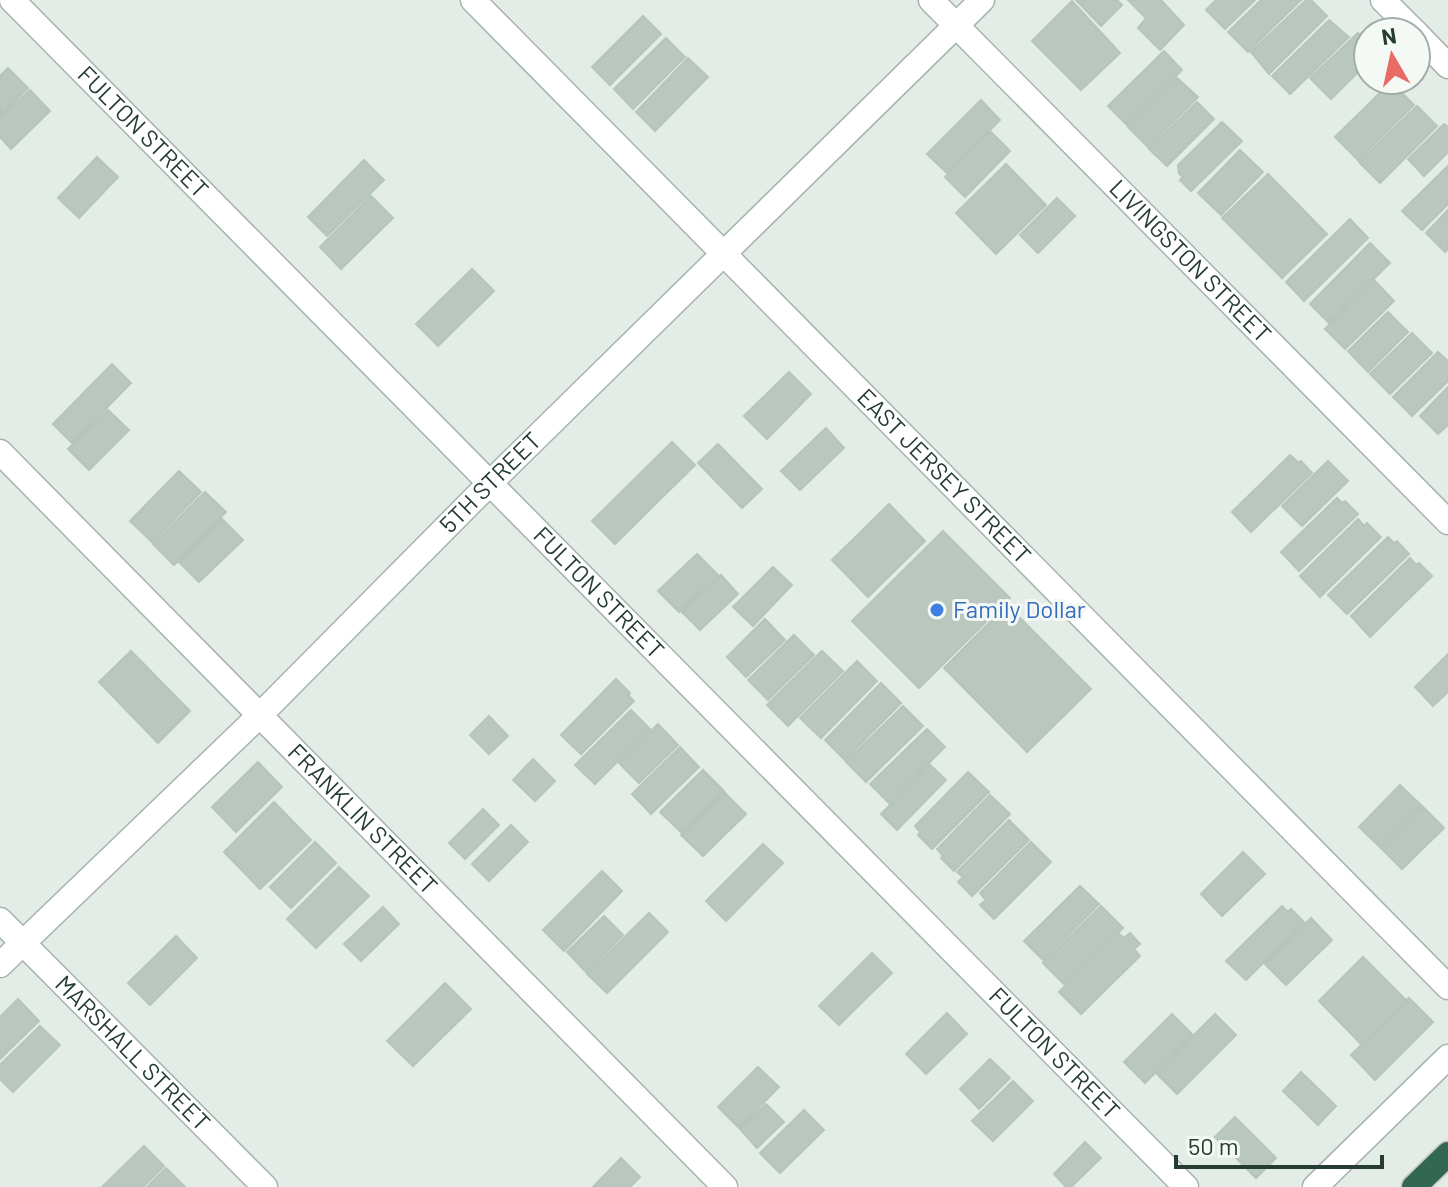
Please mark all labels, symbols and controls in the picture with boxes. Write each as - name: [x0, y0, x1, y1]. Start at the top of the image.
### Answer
- north arrow: [1352, 16, 1432, 96]
- text: N: [1379, 21, 1398, 49]
- street label: FULTON STREET: [72, 59, 215, 203]
- street label: LIVINGSTON STREET: [1104, 173, 1278, 348]
- street label: EAST JERSEY STREET: [852, 382, 1038, 569]
- street label: 5TH STREET: [433, 425, 546, 538]
- street label: FULTON STREET: [528, 520, 671, 664]
- place label: Family Dollar: [953, 594, 1086, 623]
- marker: Family Dollar: [928, 601, 946, 619]
- street label: FRANKLIN STREET: [283, 737, 444, 900]
- street label: MARSHALL STREET: [50, 968, 217, 1136]
- street label: FULTON STREET: [984, 981, 1127, 1125]
- scale bar: [1176, 1119, 1382, 1169]
- text: 50 m: [1188, 1131, 1239, 1160]

